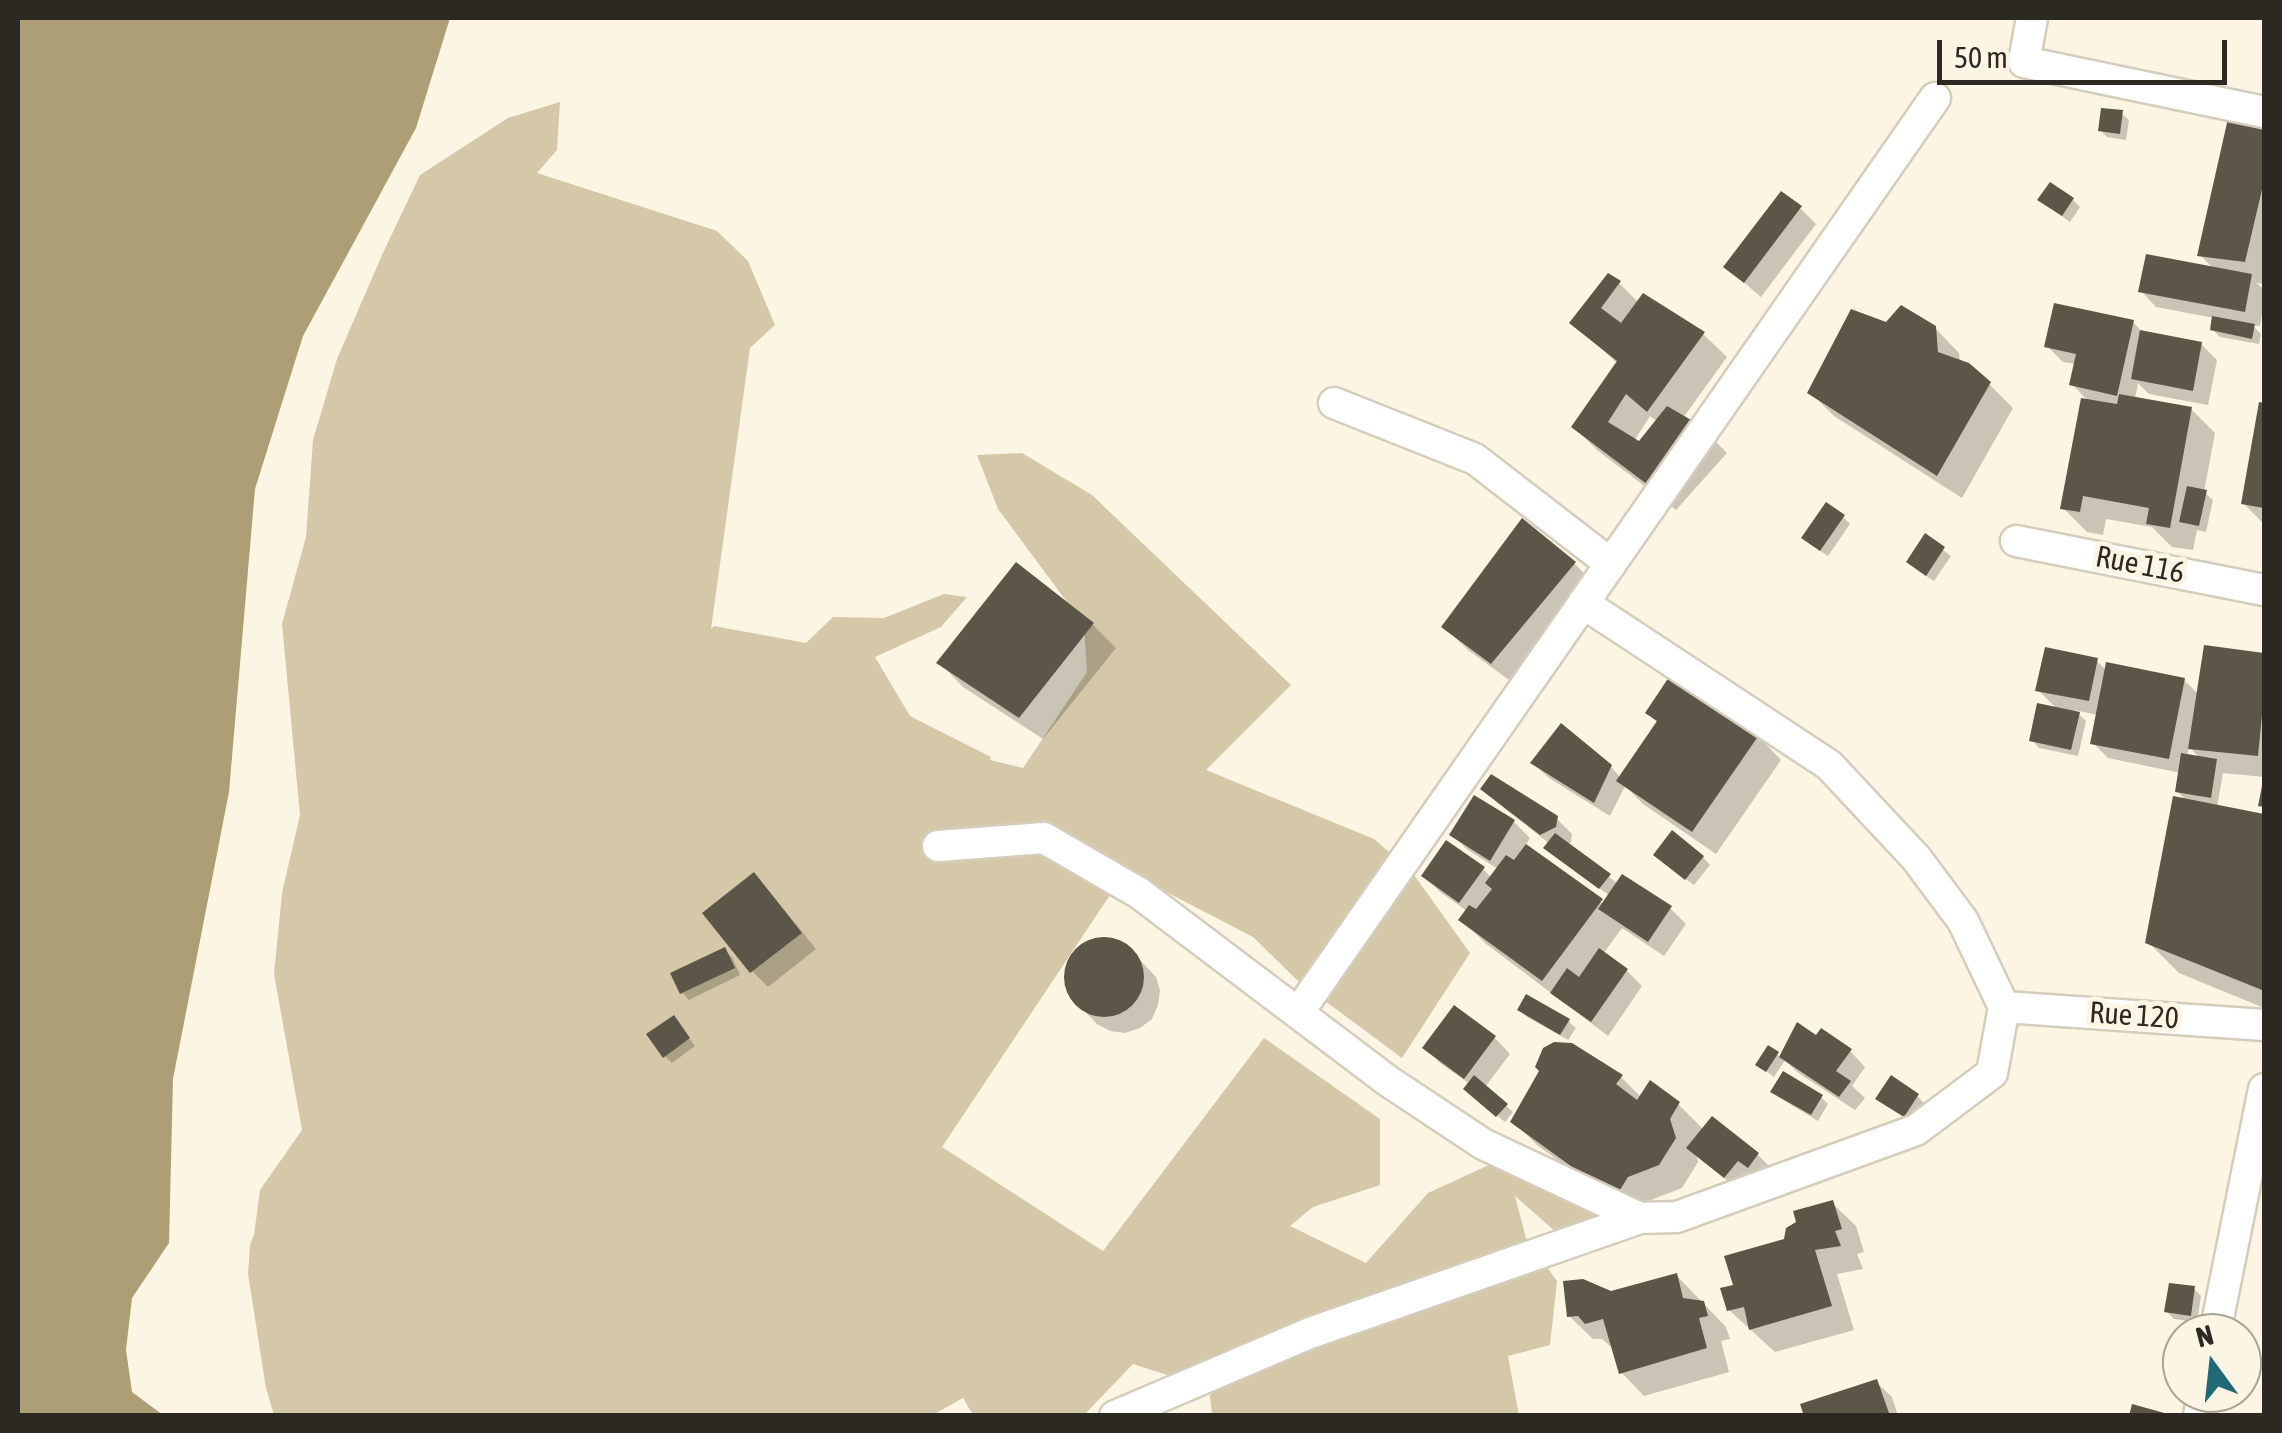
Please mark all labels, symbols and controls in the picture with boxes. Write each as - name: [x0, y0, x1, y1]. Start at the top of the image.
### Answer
- scale bar: [1942, 20, 2232, 82]
- text: 50 m: [1954, 40, 2008, 74]
- street label: Rue 116: [2093, 539, 2187, 591]
- street label: Rue 120: [2088, 995, 2180, 1037]
- north arrow: [2162, 1313, 2262, 1413]
- text: N: [2193, 1318, 2217, 1354]

